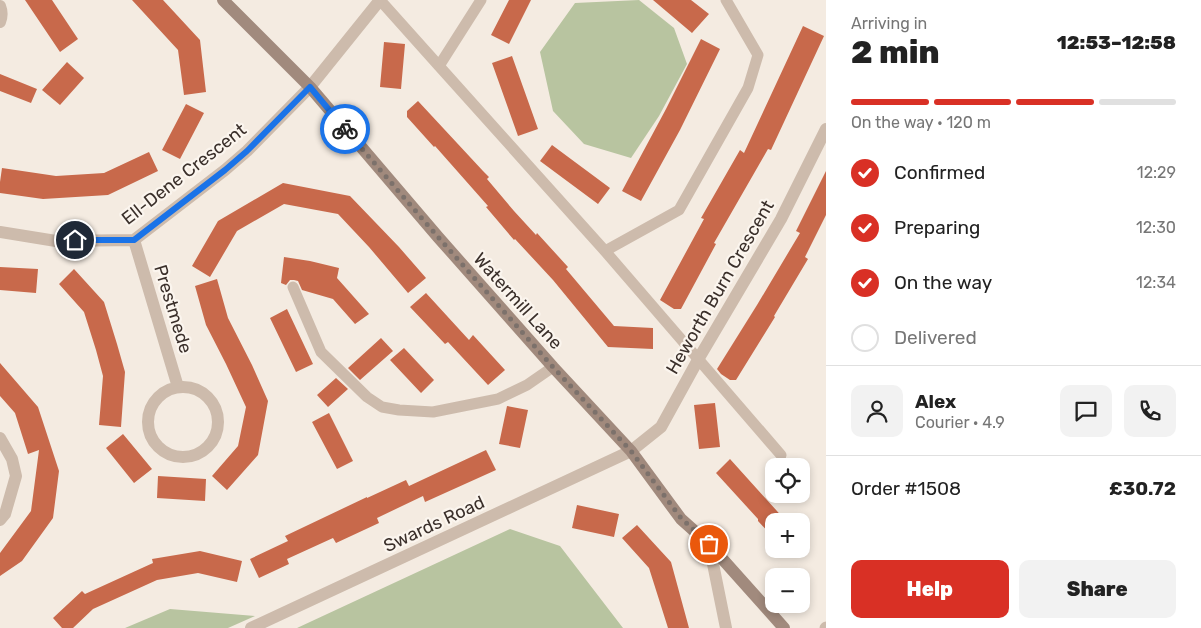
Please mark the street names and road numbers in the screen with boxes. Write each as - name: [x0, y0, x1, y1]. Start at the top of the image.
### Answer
- street label: Ell-Dene Crescent: [117, 119, 251, 229]
- street label: Heworth Burn Crescent: [661, 196, 779, 378]
- street label: Watermill Lane: [469, 248, 567, 354]
- street label: Prestmede: [149, 262, 197, 356]
- street label: Swards Road: [380, 491, 488, 557]

